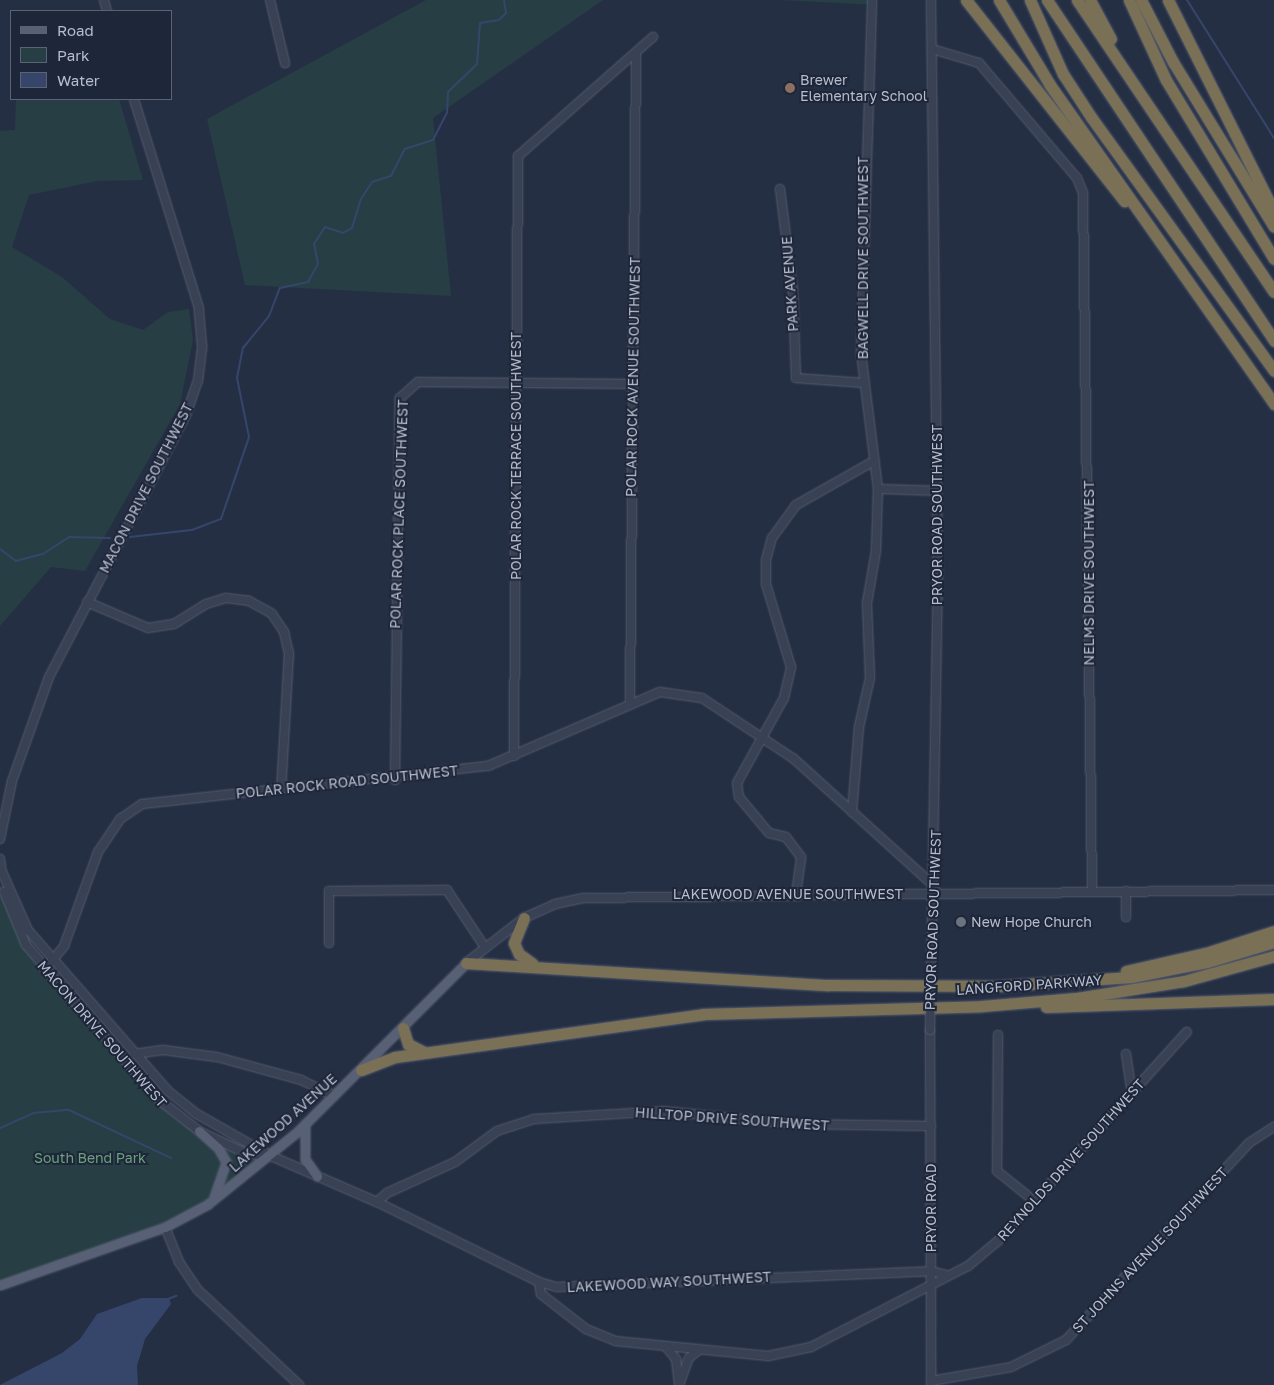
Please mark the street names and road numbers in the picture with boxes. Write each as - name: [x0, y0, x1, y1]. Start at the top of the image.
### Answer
- street label: BAGWELL DRIVE SOUTHWEST: [855, 157, 871, 359]
- street label: PARK AVENUE: [778, 236, 802, 332]
- street label: POLAR ROCK AVENUE SOUTHWEST: [623, 257, 643, 497]
- street label: POLAR ROCK TERRACE SOUTHWEST: [508, 332, 524, 580]
- street label: POLAR ROCK PLACE SOUTHWEST: [387, 399, 411, 629]
- street label: MACON DRIVE SOUTHWEST: [96, 400, 196, 576]
- street label: PRYOR ROAD SOUTHWEST: [929, 425, 945, 605]
- street label: NELMS DRIVE SOUTHWEST: [1081, 480, 1097, 666]
- street label: POLAR ROCK ROAD SOUTHWEST: [235, 762, 459, 802]
- street label: PRYOR ROAD SOUTHWEST: [921, 829, 945, 1011]
- street label: LAKEWOOD AVENUE SOUTHWEST: [673, 886, 903, 902]
- street label: MACON DRIVE SOUTHWEST: [34, 957, 170, 1111]
- street label: LANGFORD PARKWAY: [956, 972, 1102, 998]
- street label: LAKEWOOD AVENUE: [226, 1070, 340, 1176]
- street label: REYNOLDS DRIVE SOUTHWEST: [994, 1076, 1148, 1244]
- street label: HILLTOP DRIVE SOUTHWEST: [634, 1104, 830, 1134]
- street label: PRYOR ROAD: [923, 1164, 939, 1252]
- street label: ST JOHNS AVENUE SOUTHWEST: [1069, 1164, 1231, 1336]
- street label: LAKEWOOD WAY SOUTHWEST: [566, 1268, 772, 1296]

